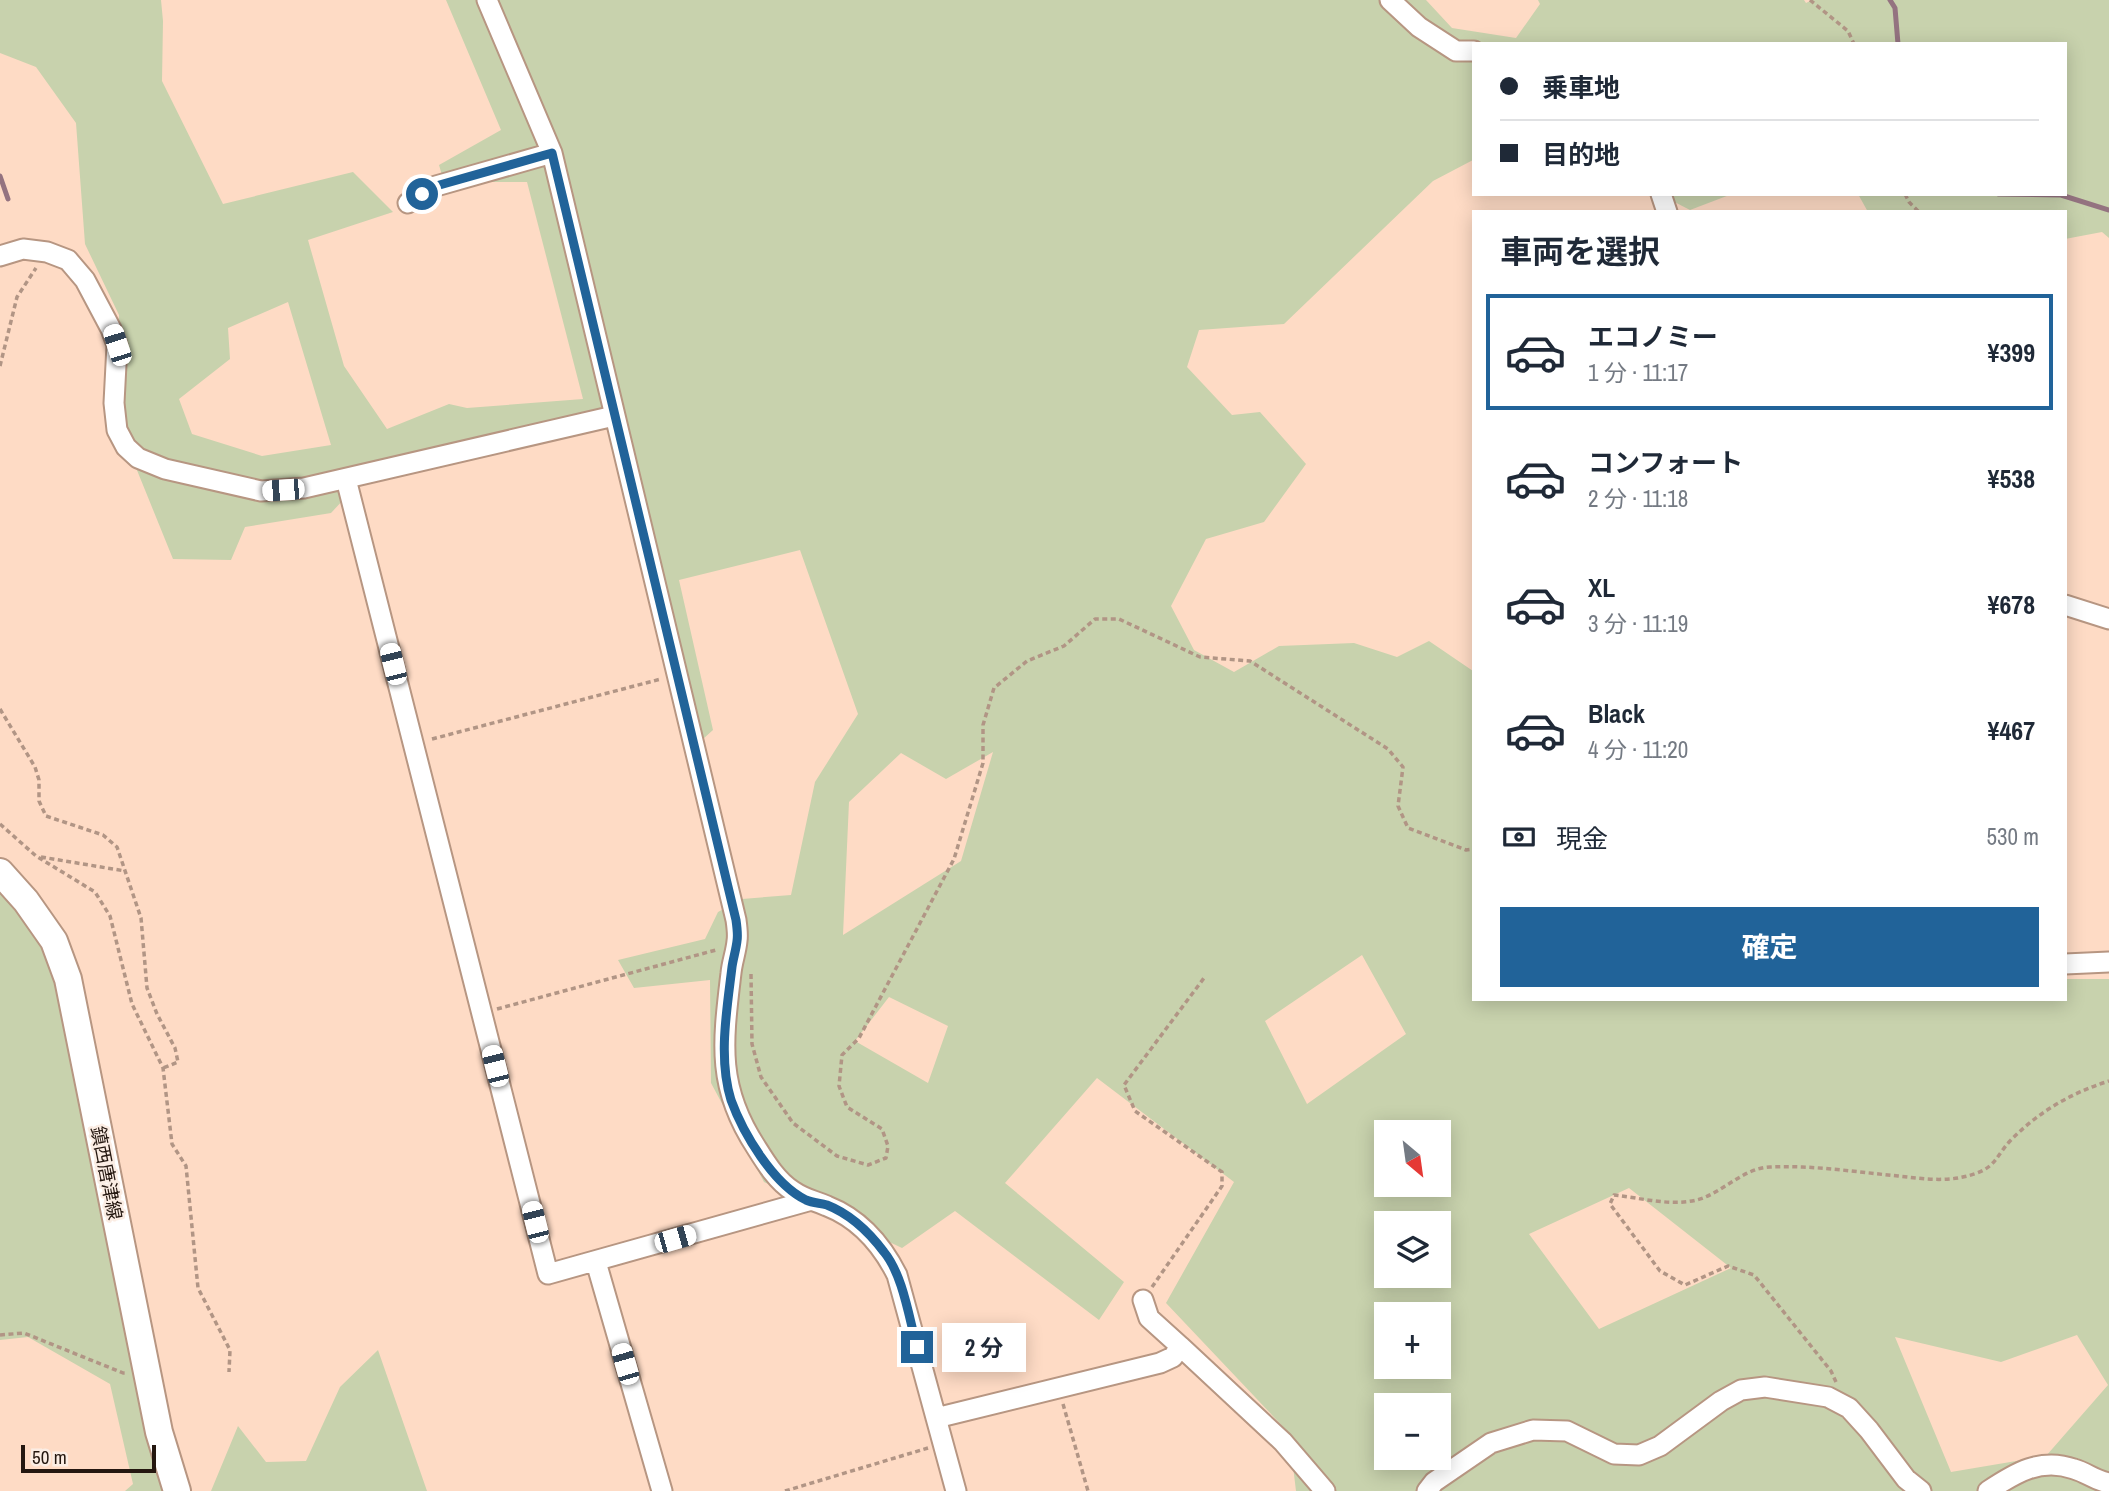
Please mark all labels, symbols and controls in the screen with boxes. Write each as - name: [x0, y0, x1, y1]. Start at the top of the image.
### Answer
- text: 乗車地: [1542, 70, 1620, 105]
- text: 目的地: [1542, 137, 1620, 172]
- route start: [406, 178, 438, 210]
- text: 車両を選択: [1500, 230, 1660, 273]
- text: エコノミー: [1588, 319, 1718, 354]
- icon: car: [1504, 321, 1567, 384]
- car: [101, 322, 134, 368]
- text: ¥399: [1988, 335, 2035, 370]
- text: 1 分 · 11:17: [1588, 357, 1688, 388]
- text: コンフォート: [1588, 445, 1743, 480]
- icon: car: [1504, 447, 1567, 510]
- text: ¥538: [1988, 461, 2035, 496]
- car: [262, 478, 305, 502]
- text: 2 分 · 11:18: [1588, 483, 1688, 514]
- text: XL: [1588, 570, 1615, 605]
- icon: car: [1504, 573, 1567, 636]
- text: ¥678: [1988, 587, 2035, 622]
- text: 3 分 · 11:19: [1588, 608, 1688, 639]
- car: [378, 641, 409, 687]
- text: Black: [1588, 696, 1645, 731]
- icon: car: [1504, 699, 1567, 762]
- text: ¥467: [1988, 713, 2035, 748]
- text: 4 分 · 11:20: [1588, 734, 1688, 765]
- icon: cash: [1500, 818, 1538, 856]
- text: 現金: [1556, 821, 1608, 856]
- text: 530 m: [1987, 821, 2039, 852]
- button: 確定: [1500, 907, 2039, 987]
- car: [480, 1043, 511, 1089]
- north arrow: [1374, 1120, 1451, 1197]
- map controls: [1374, 1120, 1451, 1470]
- street label: 鎮西唐津線: [85, 1124, 129, 1222]
- car: [520, 1199, 551, 1245]
- button: layers: [1374, 1211, 1451, 1288]
- car: [652, 1223, 699, 1255]
- button: +: [1374, 1302, 1451, 1379]
- callout: 2 分: [942, 1322, 1026, 1372]
- route end: [901, 1331, 933, 1363]
- text: 2 分: [965, 1332, 1003, 1363]
- car: [610, 1341, 641, 1387]
- button: −: [1374, 1393, 1451, 1470]
- scale bar: [21, 1442, 156, 1474]
- text: 50 m: [32, 1444, 67, 1470]

